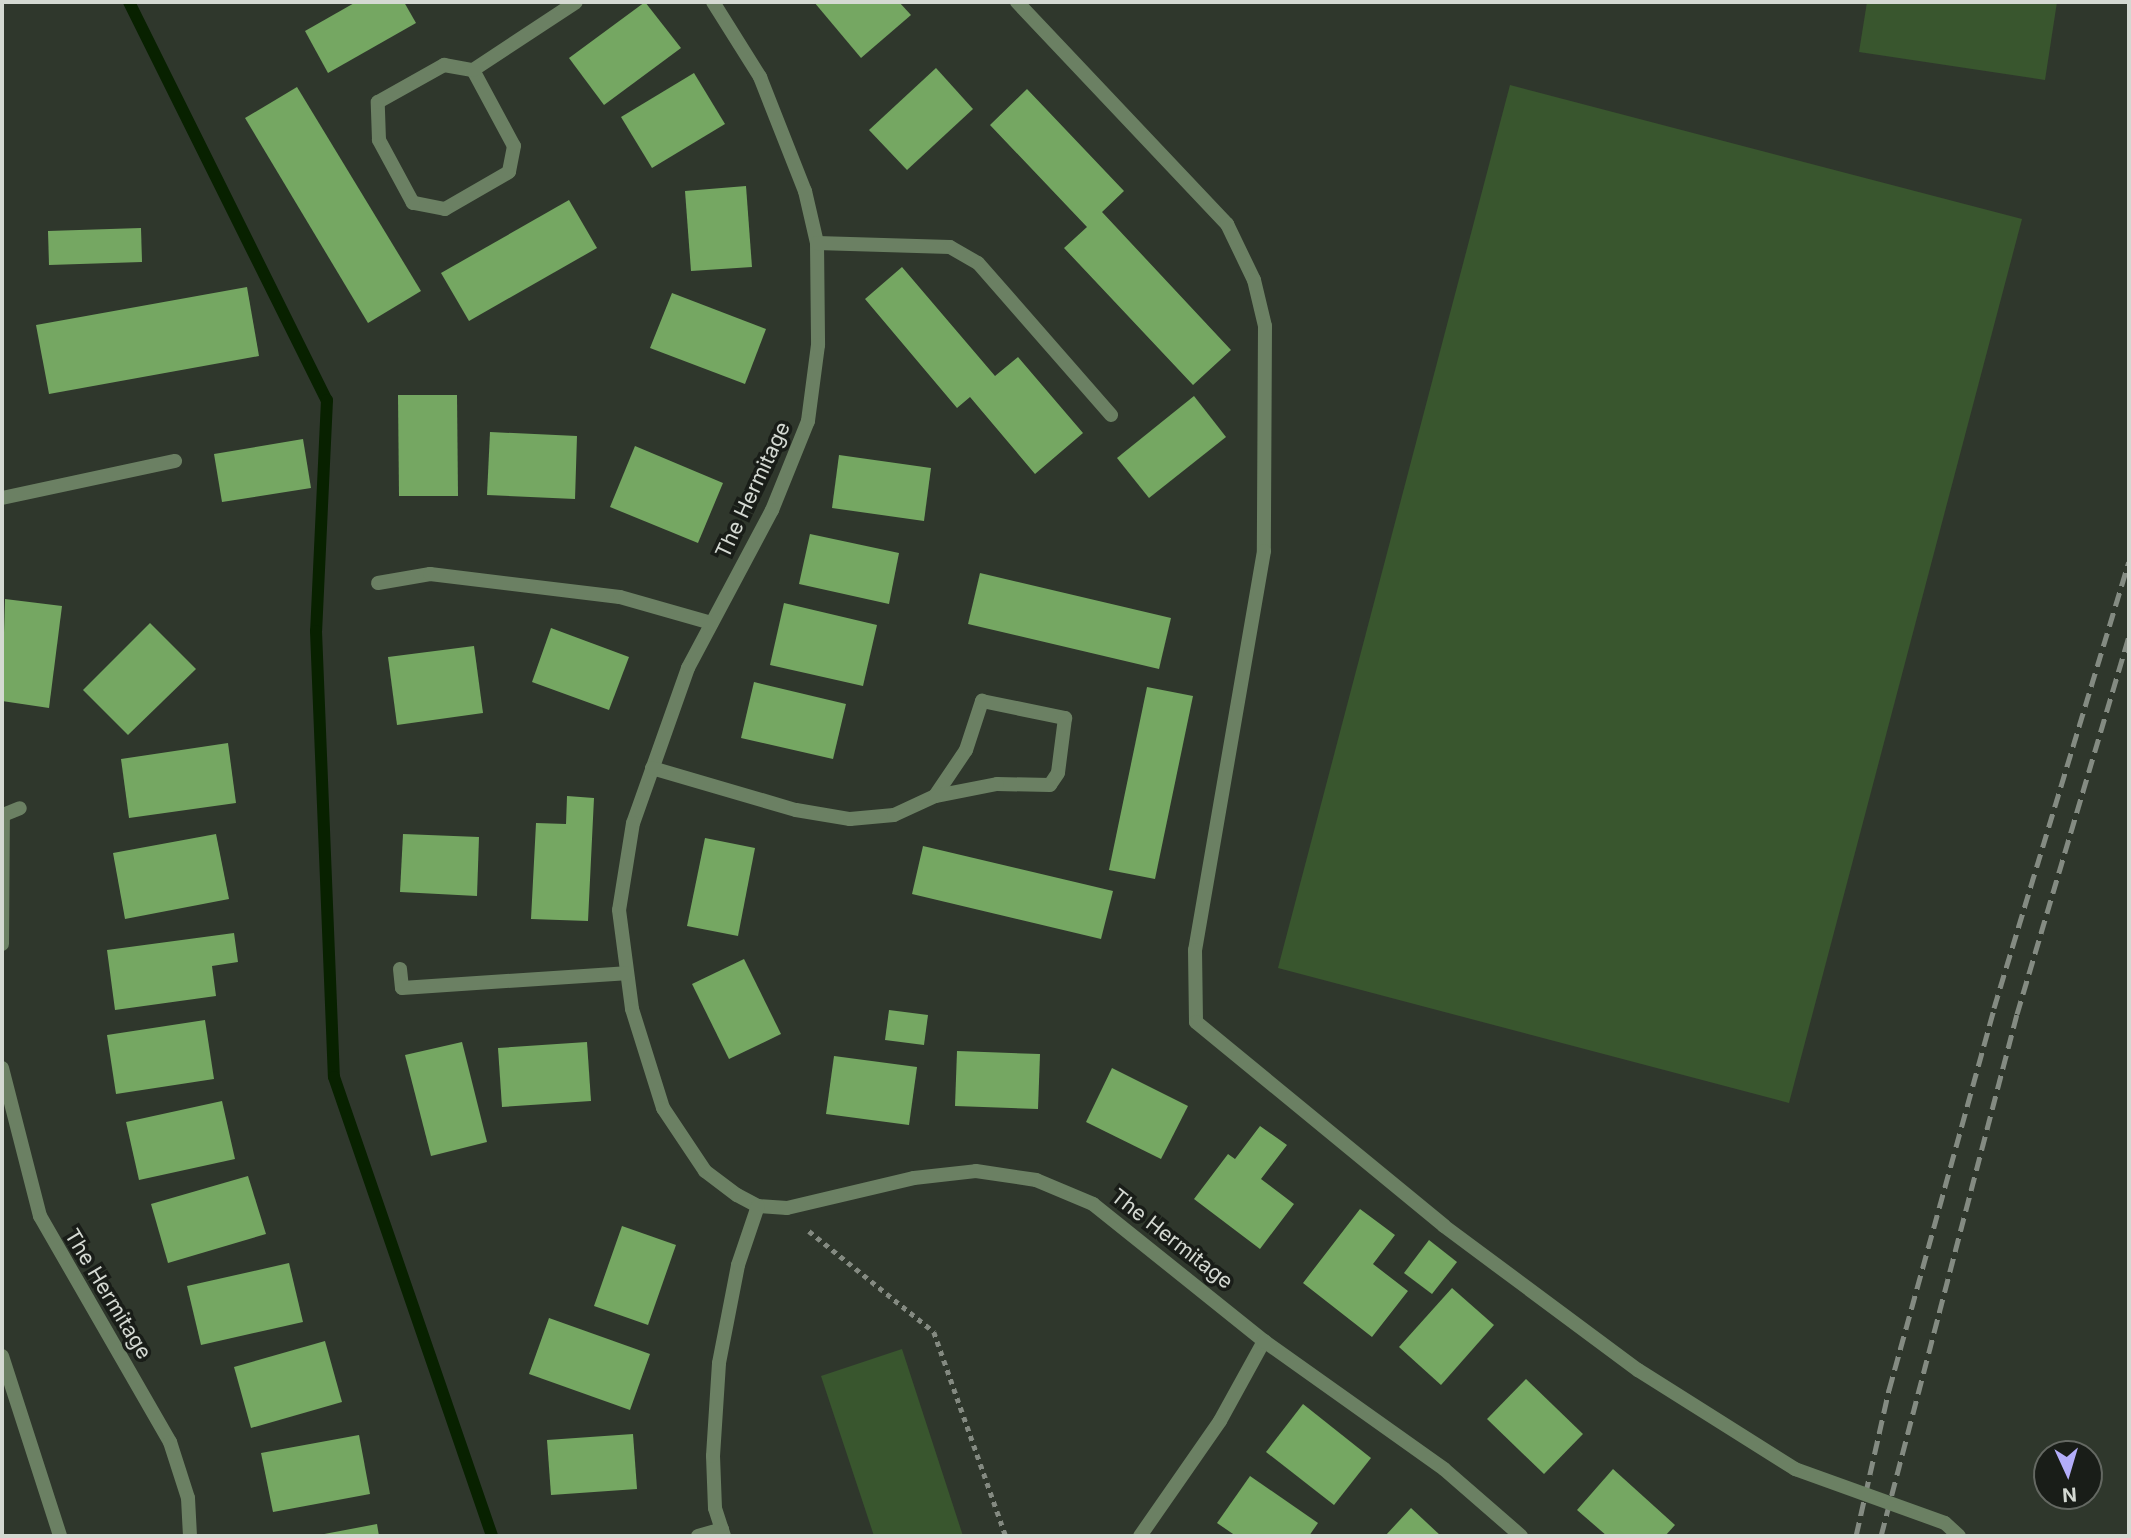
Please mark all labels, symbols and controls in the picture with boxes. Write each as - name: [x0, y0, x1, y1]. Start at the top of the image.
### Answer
- street label: The Hermitage: [710, 418, 796, 562]
- street label: The Hermitage: [1106, 1184, 1238, 1294]
- street label: The Hermitage: [59, 1224, 157, 1364]
- north arrow: [2033, 1440, 2103, 1510]
- text: N: [2061, 1482, 2077, 1506]

